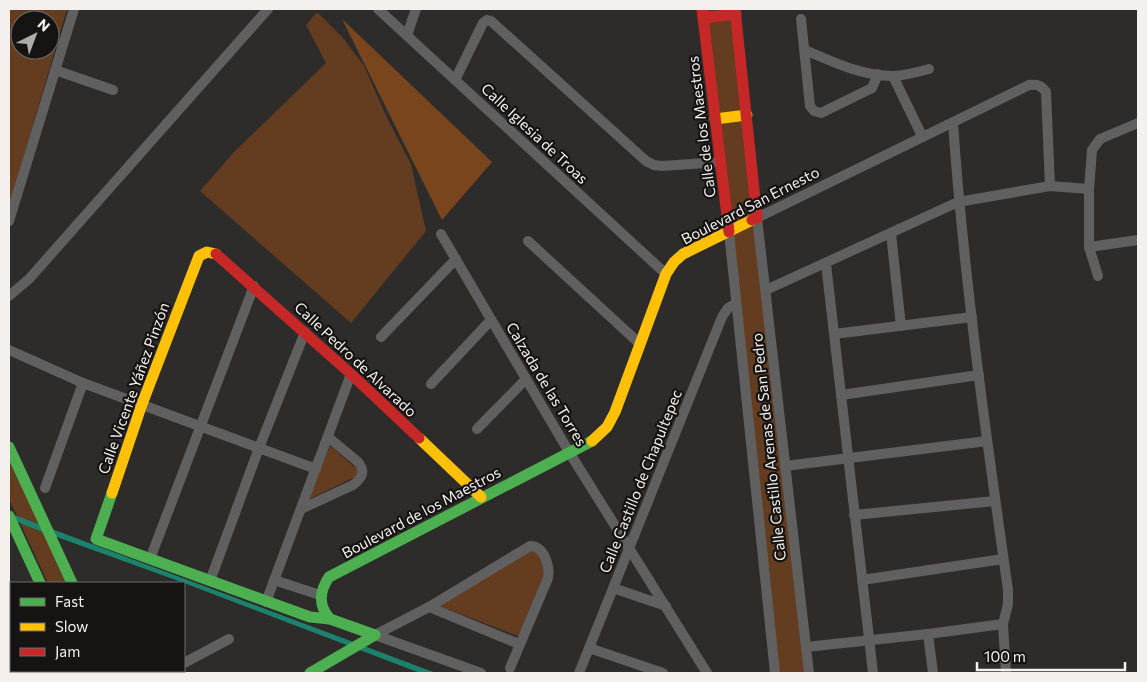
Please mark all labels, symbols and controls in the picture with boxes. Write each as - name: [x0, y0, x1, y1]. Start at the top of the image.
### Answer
- north arrow: [10, 10, 60, 60]
- text: N: [34, 15, 54, 35]
- street label: Calle de los Maestros: [683, 55, 719, 199]
- street label: Calle Iglesia de Troas: [478, 79, 592, 187]
- street label: Boulevard San Ernesto: [678, 162, 822, 248]
- street label: Calle Pedro de Alvarado: [291, 298, 421, 420]
- street label: Calle Vicente Yáñez Pinzón: [94, 300, 172, 476]
- street label: Calzada de las Torres: [503, 319, 591, 449]
- street label: Calle Castillo Arenas de San Pedro: [747, 332, 789, 562]
- street label: Calle Castillo de Chapultepec: [595, 387, 685, 575]
- street label: Boulevard de los Maestros: [339, 462, 504, 562]
- legend: [10, 582, 185, 672]
- text: Fast: [55, 592, 84, 610]
- text: Slow: [55, 617, 88, 635]
- scale bar: [977, 640, 1124, 672]
- text: Jam: [55, 642, 80, 660]
- text: 100 m: [984, 647, 1026, 665]

